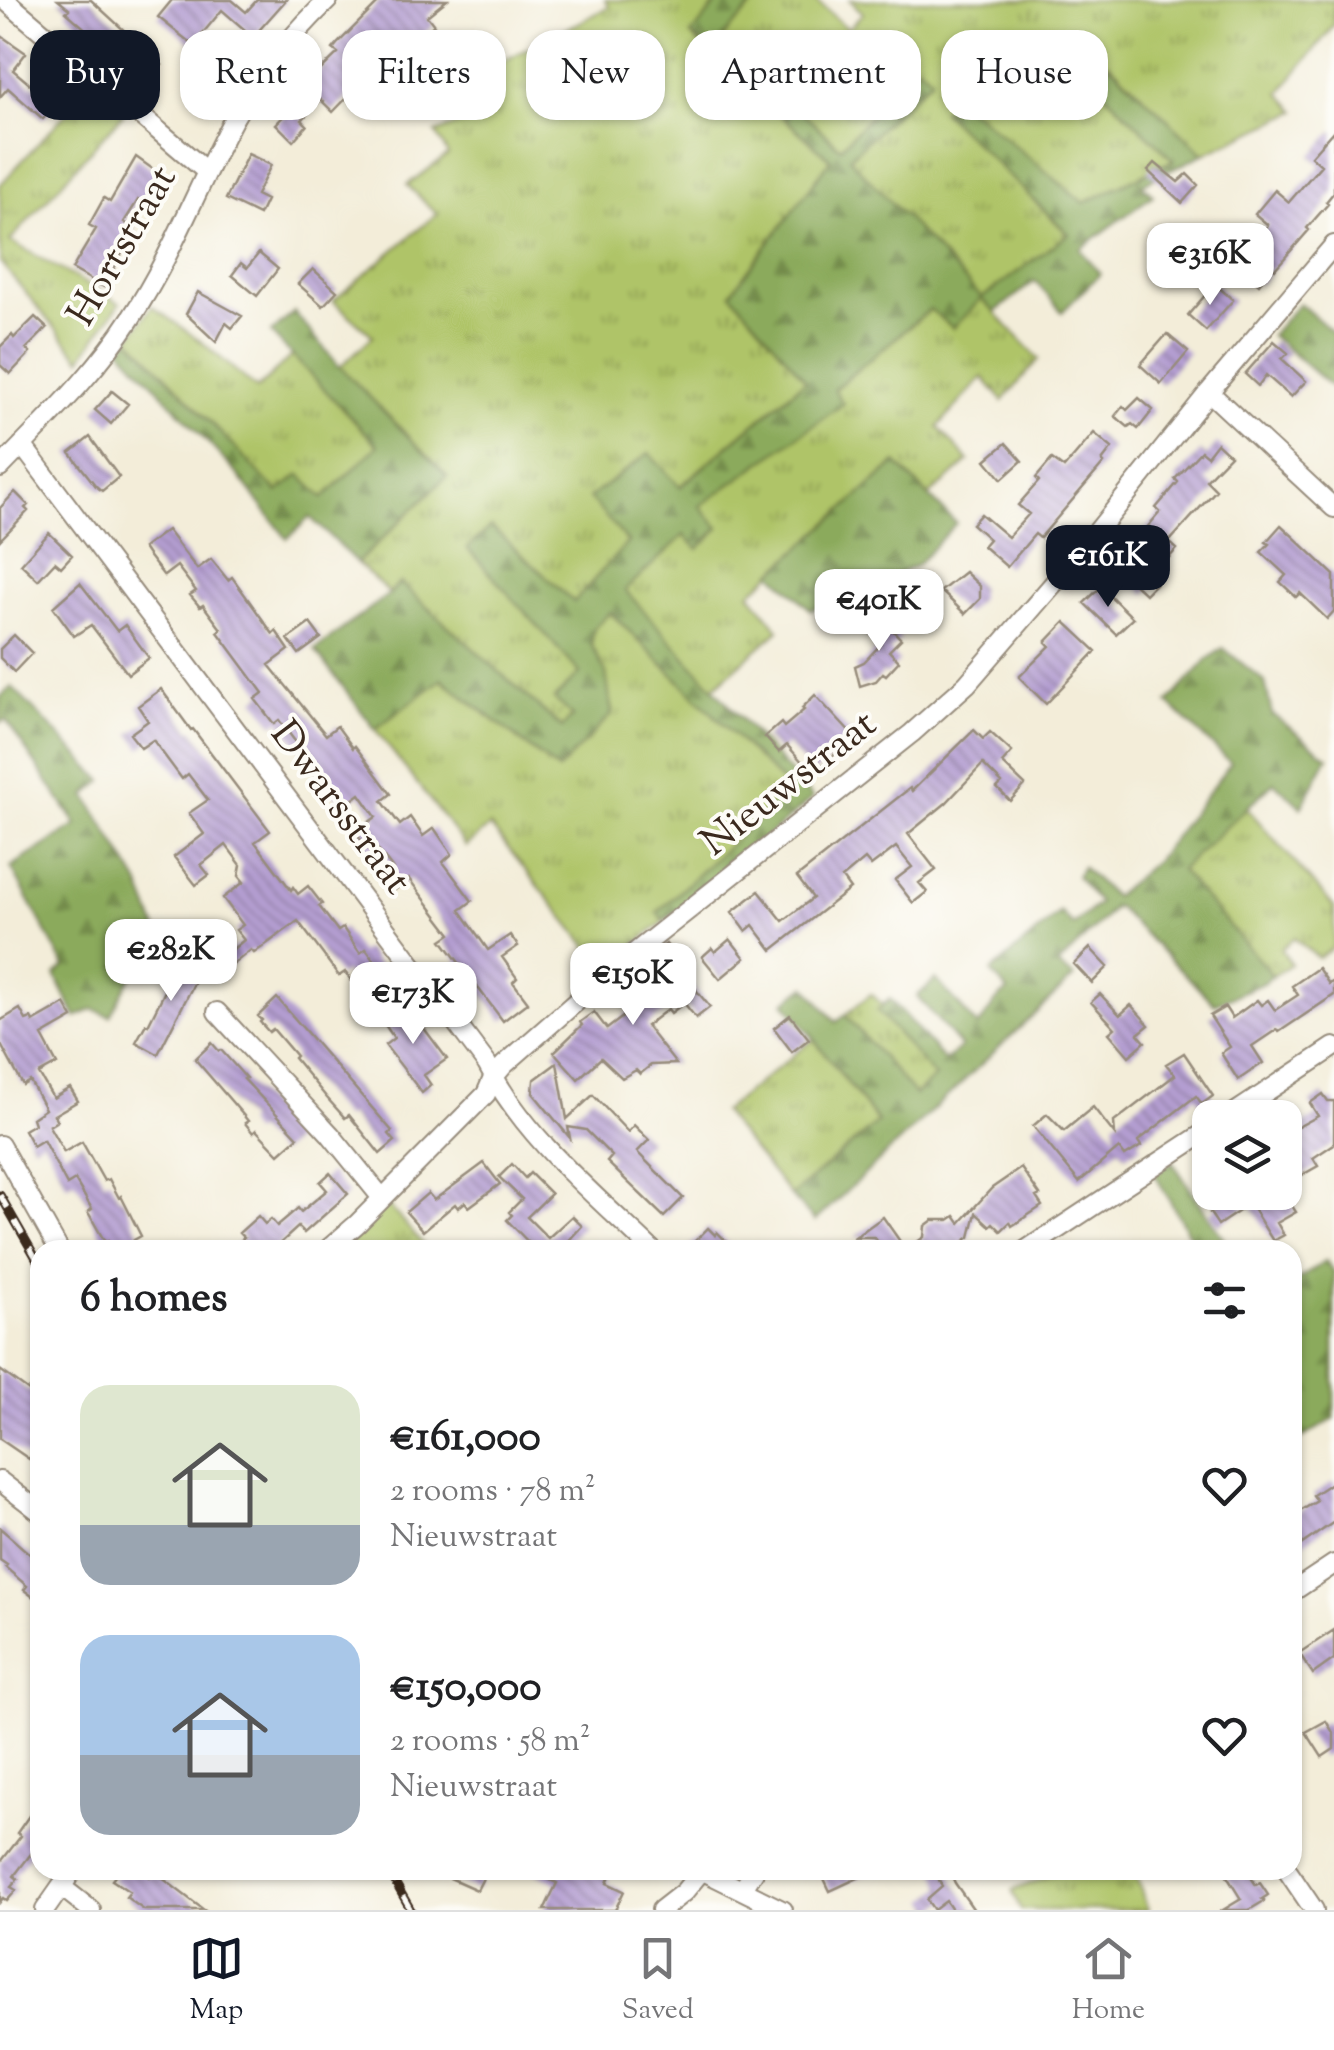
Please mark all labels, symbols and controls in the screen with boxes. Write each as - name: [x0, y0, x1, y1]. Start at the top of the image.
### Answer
- chip: Buy: [30, 30, 160, 120]
- chip: Rent: [180, 30, 322, 120]
- chip: Filters: [342, 30, 506, 120]
- chip: New: [526, 30, 665, 120]
- chip: Apartment: [685, 30, 921, 120]
- chip: House: [941, 30, 1108, 120]
- street label: Hortstraat: [55, 156, 193, 338]
- pin: €316K: [1140, 223, 1280, 308]
- text: €316K: [1169, 232, 1251, 278]
- pin: €161K: [1038, 525, 1178, 610]
- text: €161K: [1068, 534, 1148, 580]
- pin: €401K: [809, 569, 949, 654]
- text: €401K: [837, 578, 921, 624]
- street label: Nieuwstraat: [690, 698, 890, 872]
- street label: Dwarsstraat: [255, 710, 424, 908]
- pin: €282K: [101, 919, 241, 1004]
- text: €282K: [127, 928, 215, 974]
- pin: €150K: [563, 943, 703, 1028]
- text: €150K: [592, 952, 674, 998]
- pin: €173K: [343, 962, 483, 1047]
- text: €173K: [372, 971, 454, 1017]
- map controls: [1192, 1100, 1302, 1210]
- button: layers: [1192, 1100, 1302, 1210]
- text: 6 homes: [80, 1270, 227, 1330]
- icon: filters: [1197, 1273, 1252, 1328]
- text: €161,000: [390, 1409, 541, 1469]
- icon: home: [160, 1425, 280, 1545]
- icon: heart: [1197, 1458, 1252, 1513]
- text: 2 rooms · 78 m²: [390, 1469, 596, 1515]
- text: Nieuwstraat: [390, 1515, 557, 1561]
- text: €150,000: [390, 1659, 541, 1719]
- icon: home: [160, 1675, 280, 1795]
- icon: heart: [1197, 1708, 1252, 1763]
- text: 2 rooms · 58 m²: [390, 1719, 591, 1765]
- text: Nieuwstraat: [390, 1765, 557, 1811]
- tab: Map: [189, 1931, 244, 2031]
- tab: Saved: [622, 1931, 694, 2031]
- tab: Home: [1072, 1931, 1145, 2031]

